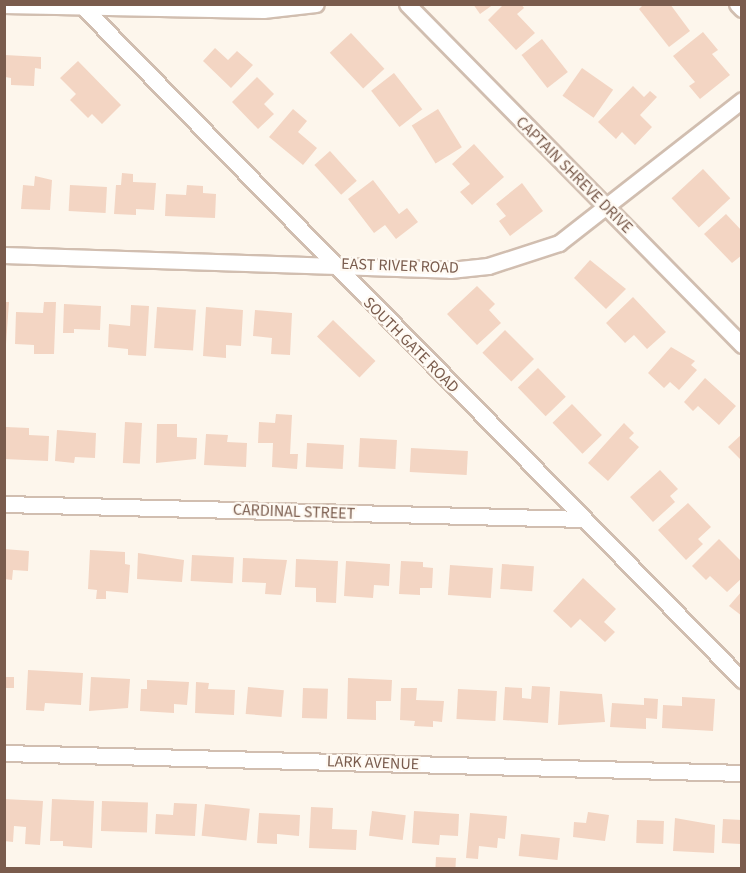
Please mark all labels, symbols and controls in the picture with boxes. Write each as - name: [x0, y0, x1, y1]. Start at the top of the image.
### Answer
- street label: CAPTAIN SHREVE DRIVE: [512, 113, 636, 237]
- street label: EAST RIVER ROAD: [341, 254, 459, 278]
- street label: SOUTH GATE ROAD: [359, 293, 463, 397]
- street label: CARDINAL STREET: [233, 500, 355, 524]
- street label: LARK AVENUE: [327, 752, 419, 774]

